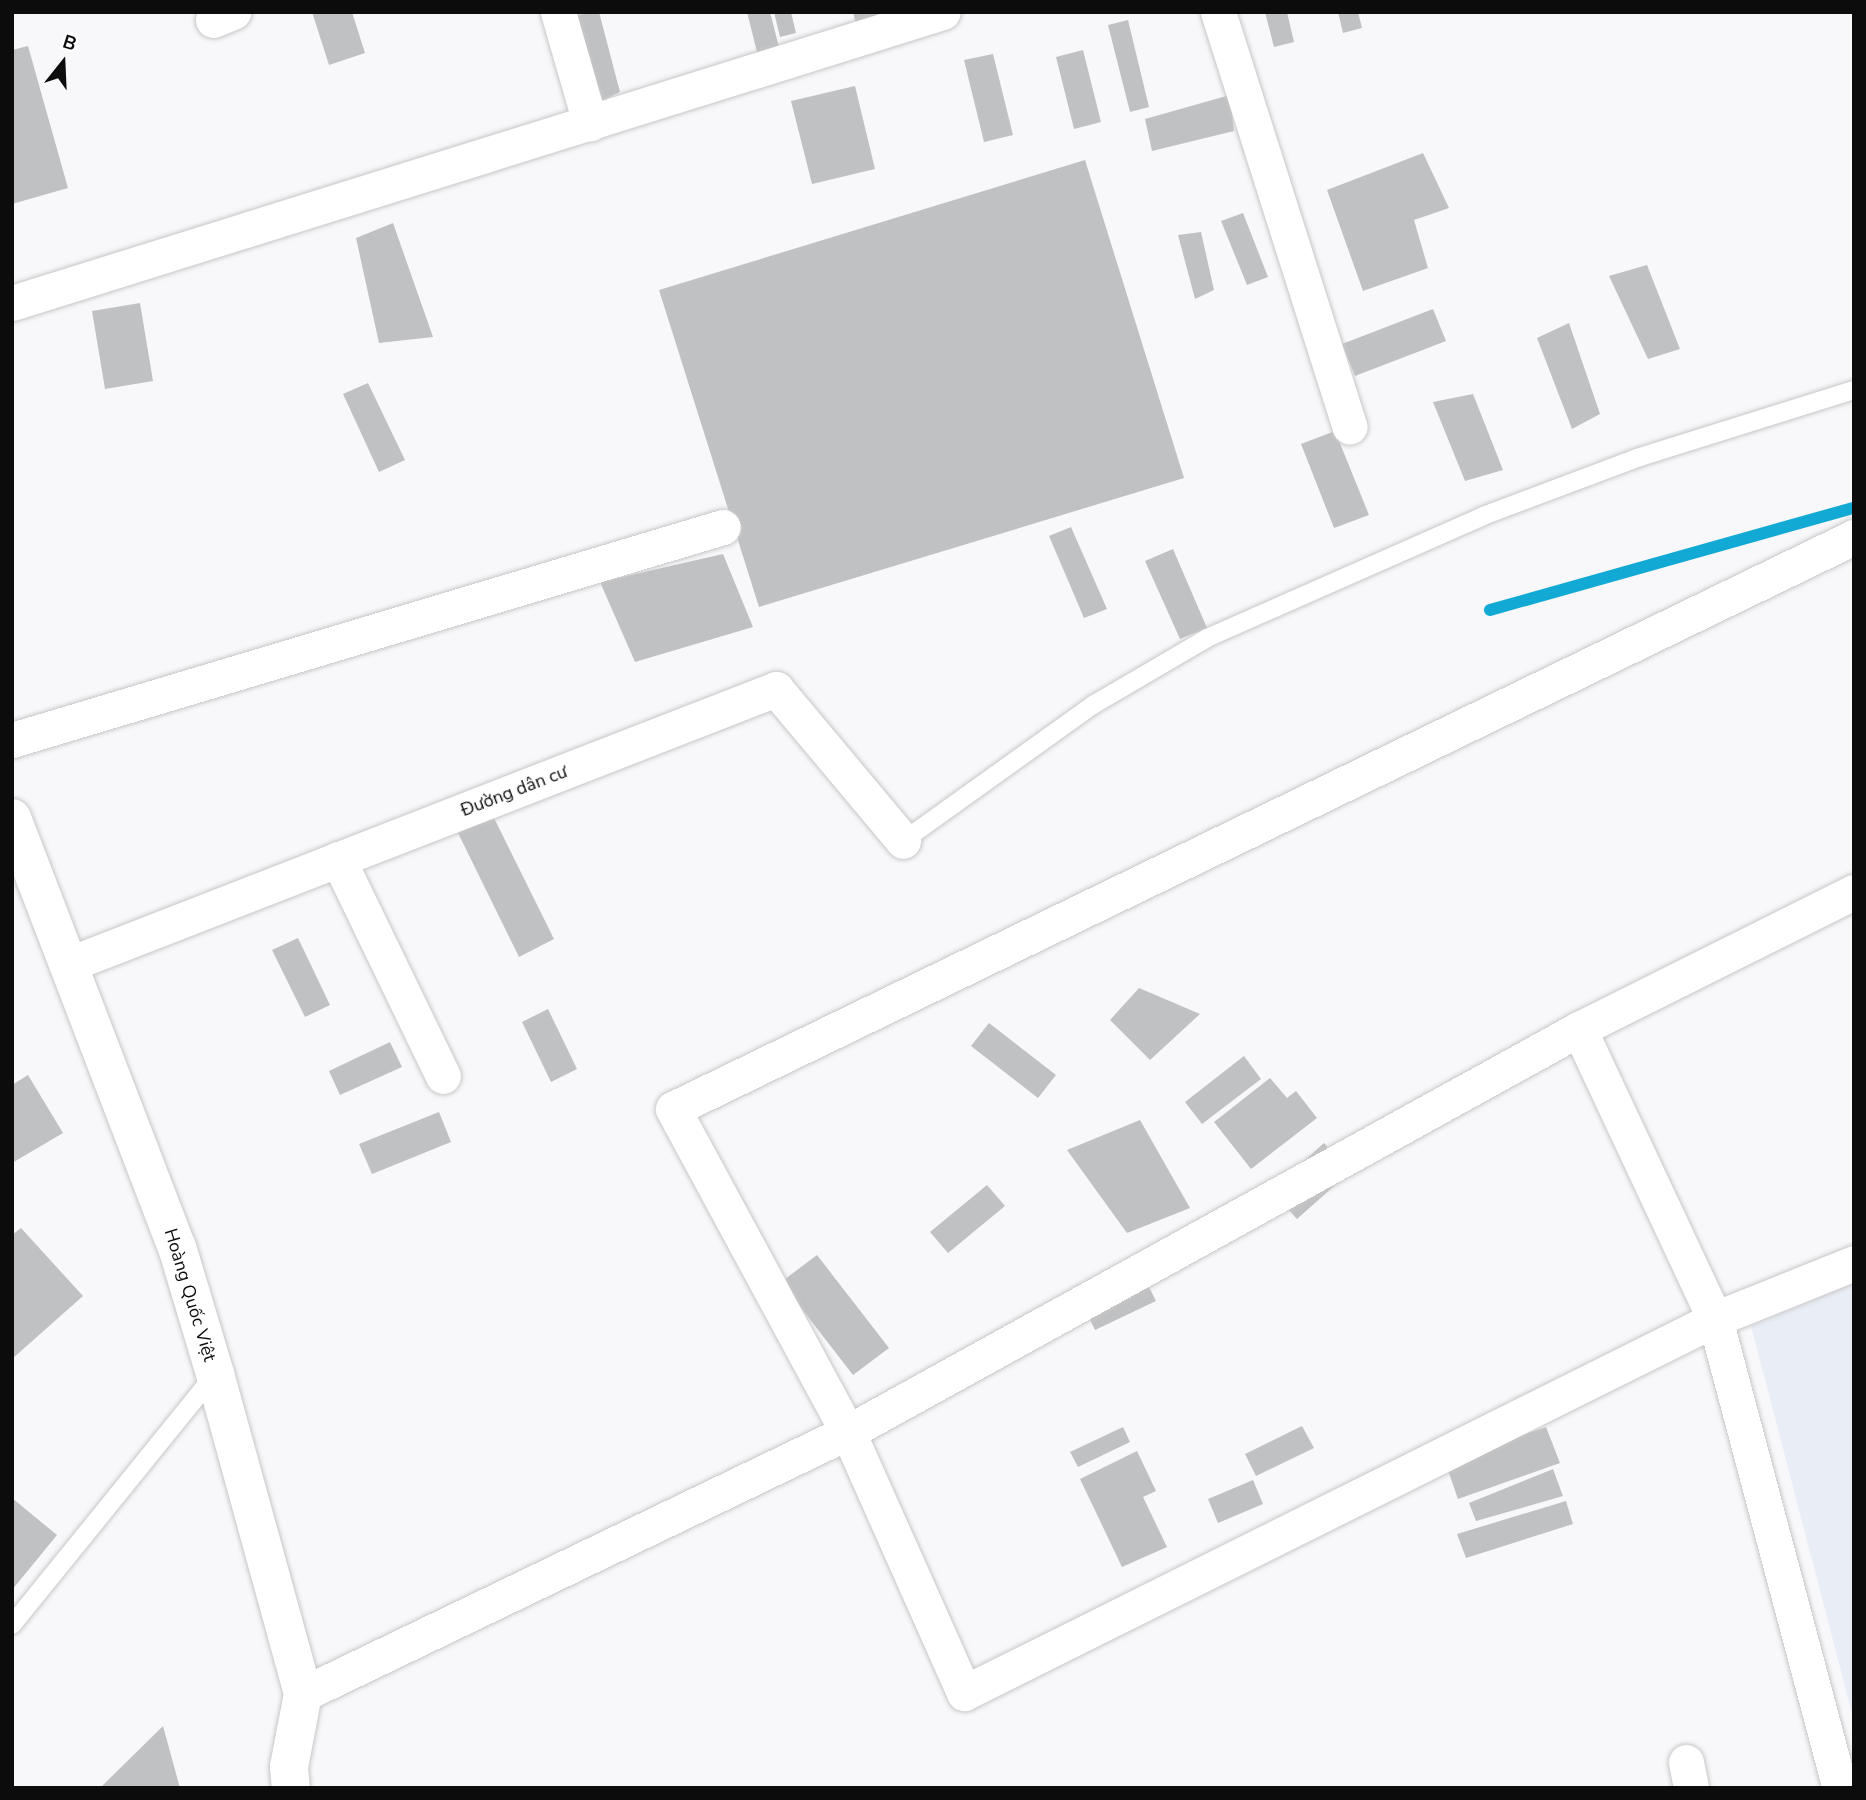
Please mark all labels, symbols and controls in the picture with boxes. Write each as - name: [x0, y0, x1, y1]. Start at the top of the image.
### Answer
- north arrow: [28, 28, 98, 98]
- text: B: [59, 29, 80, 57]
- street label: Đường dân cư: [458, 761, 570, 821]
- street label: Hoàng Quốc Việt: [160, 1226, 220, 1364]

